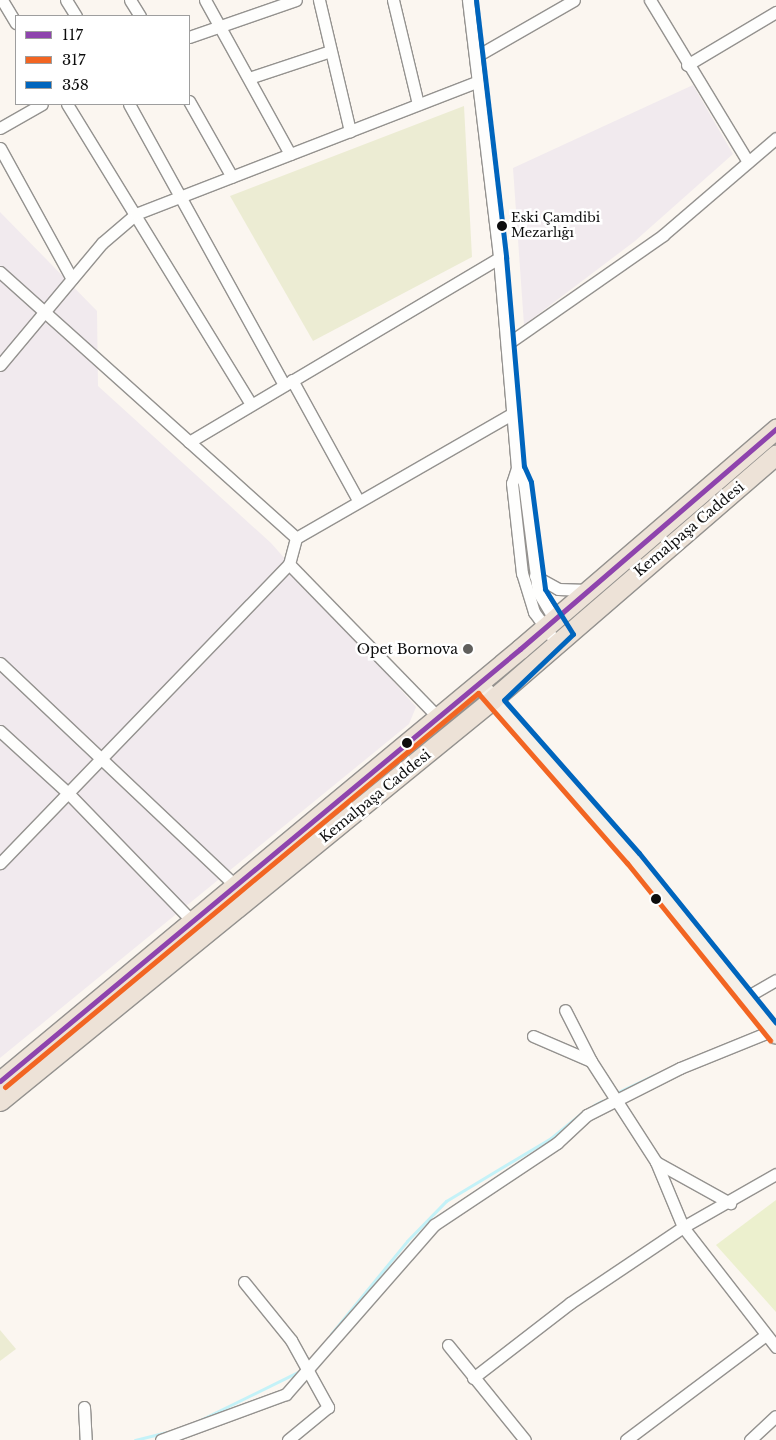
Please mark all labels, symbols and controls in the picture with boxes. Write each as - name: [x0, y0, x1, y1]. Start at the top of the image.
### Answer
- legend: [15, 15, 190, 105]
- text: 117: [62, 25, 83, 44]
- text: 317: [62, 50, 85, 69]
- text: 358: [62, 75, 89, 94]
- place label: Eski Çamdibi Mezarlığı: [511, 211, 600, 242]
- marker: Eski Çamdibi Mezarlığı: [497, 221, 507, 231]
- street label: Kemalpaşa Caddesi: [631, 478, 747, 580]
- place label: Opet Bornova: [357, 641, 458, 657]
- marker: Opet Bornova: [462, 643, 474, 655]
- unlabelled marker: [402, 738, 412, 748]
- street label: Kemalpaşa Caddesi: [316, 746, 434, 846]
- unlabelled marker: [651, 894, 661, 904]

